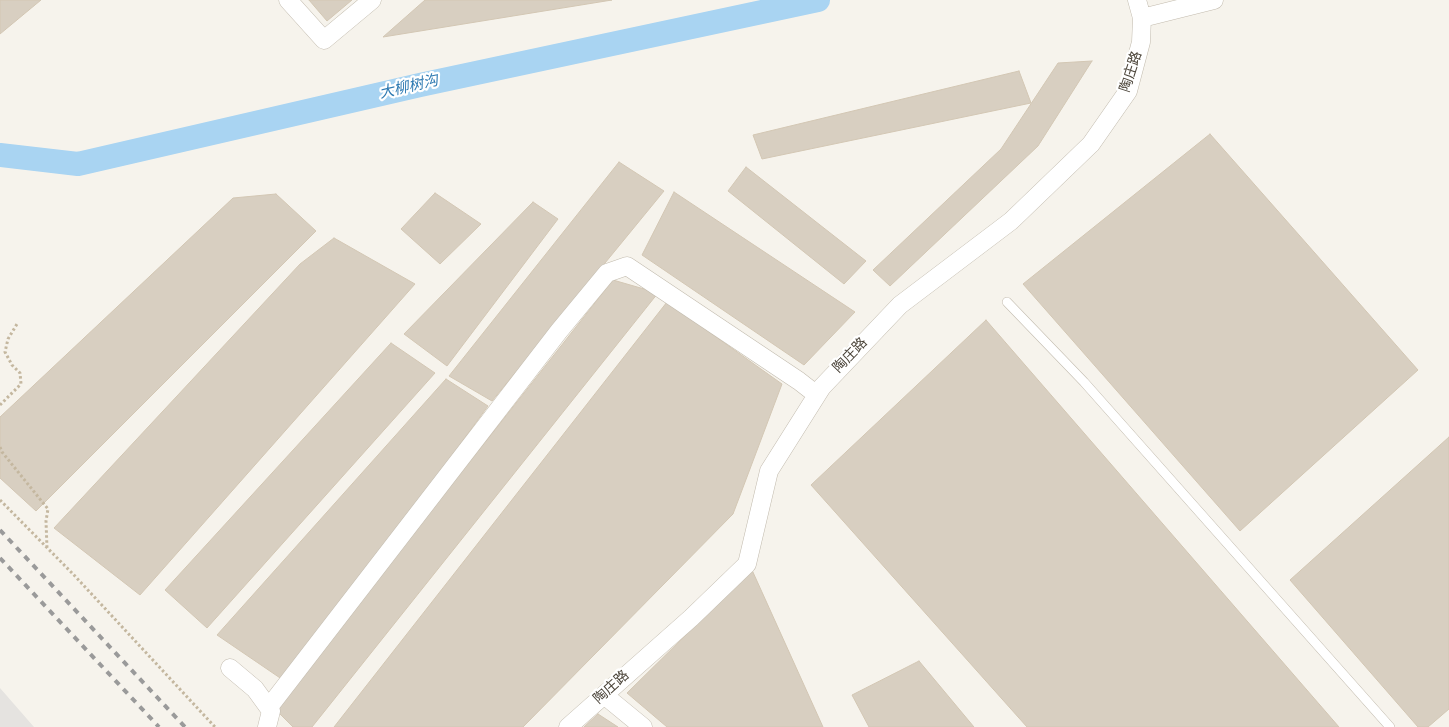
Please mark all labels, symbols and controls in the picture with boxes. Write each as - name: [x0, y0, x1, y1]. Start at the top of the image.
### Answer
- street label: 陶庄路: [1118, 49, 1146, 95]
- water label: 大柳树沟: [378, 72, 440, 104]
- street label: 陶庄路: [830, 335, 872, 377]
- street label: 陶庄路: [591, 668, 633, 708]

